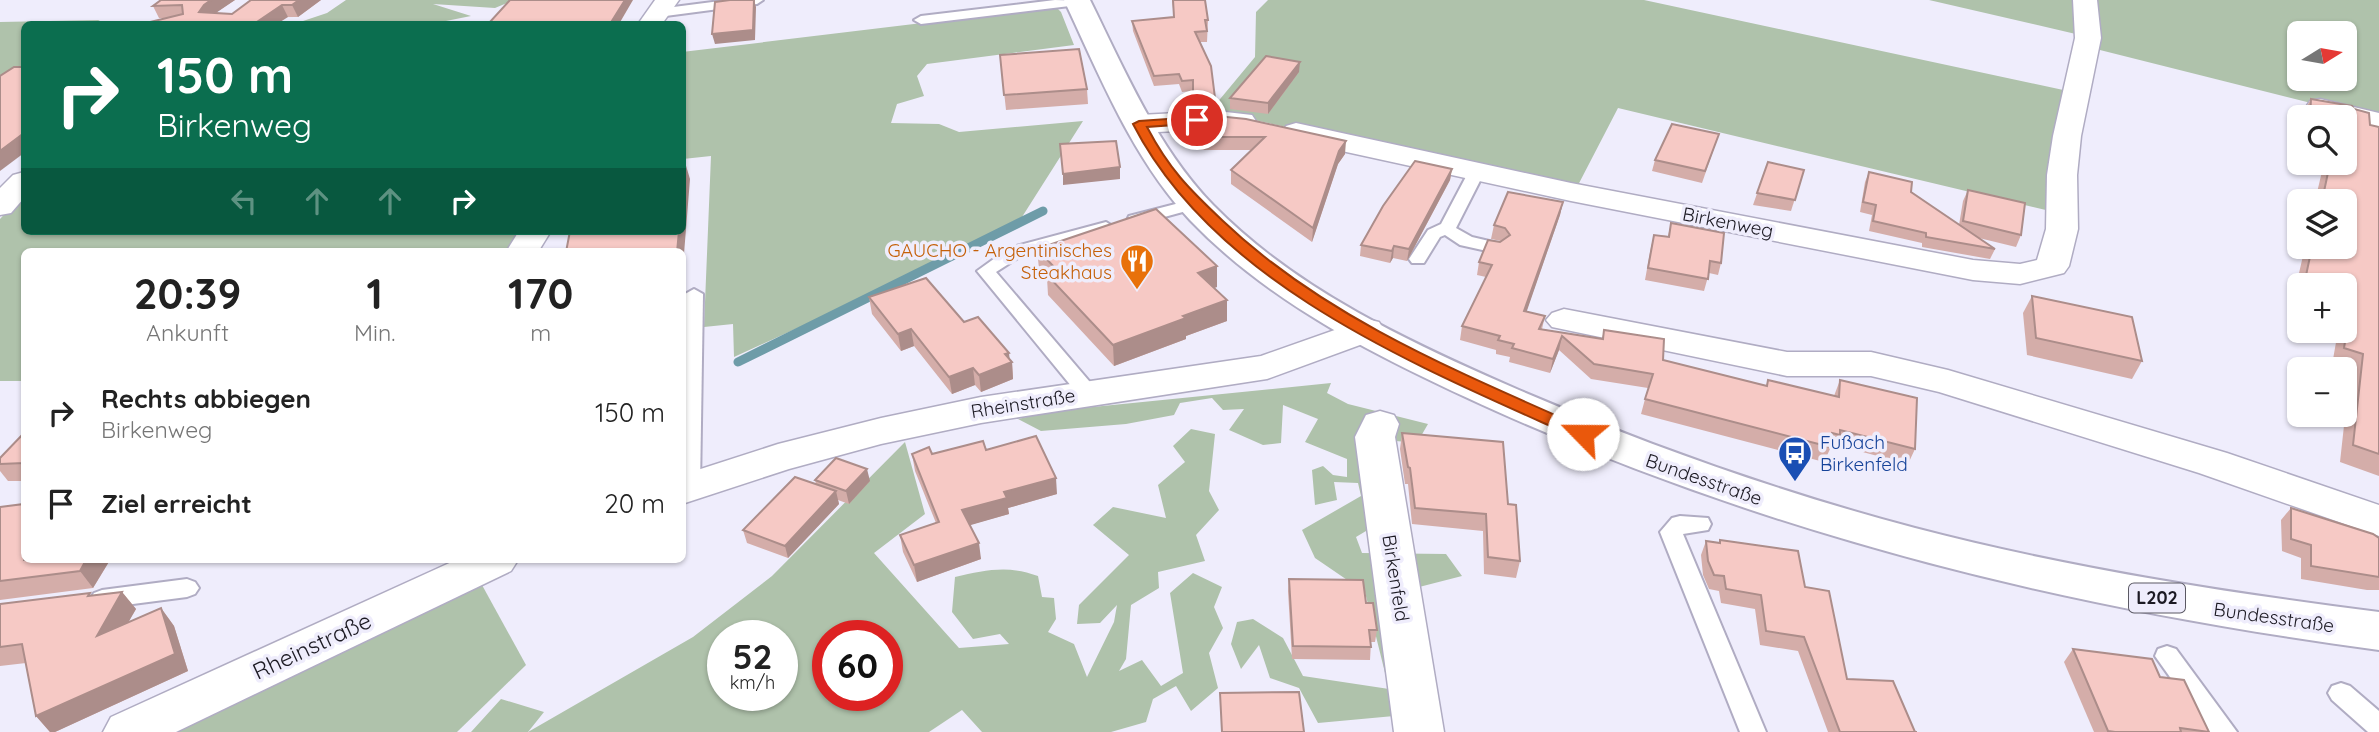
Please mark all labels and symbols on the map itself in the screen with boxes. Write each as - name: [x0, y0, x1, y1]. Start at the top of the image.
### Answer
- north arrow: [2287, 21, 2357, 91]
- pin: [1167, 90, 1227, 150]
- street label: Birkenweg: [1681, 201, 1775, 243]
- place label: GAUCHO - Argentinisches Steakhaus: [887, 238, 1112, 284]
- restaurant icon: GAUCHO - Argentinisches Steakhaus: [1118, 242, 1156, 291]
- street label: Rheinstraße: [969, 383, 1077, 423]
- position arrow: [1546, 397, 1620, 471]
- place label: Fußach Birkenfeld: [1820, 430, 1908, 476]
- bus stop icon: Fußach Birkenfeld: [1776, 434, 1814, 483]
- street label: Bundesstraße: [1643, 448, 1765, 510]
- street label: Birkenfeld: [1377, 533, 1415, 623]
- road number: L202: [2129, 584, 2185, 612]
- street label: Bundesstraße: [2212, 597, 2336, 637]
- street label: Rheinstraße: [248, 605, 376, 686]
- speed limit sign: 60: [812, 620, 903, 711]

